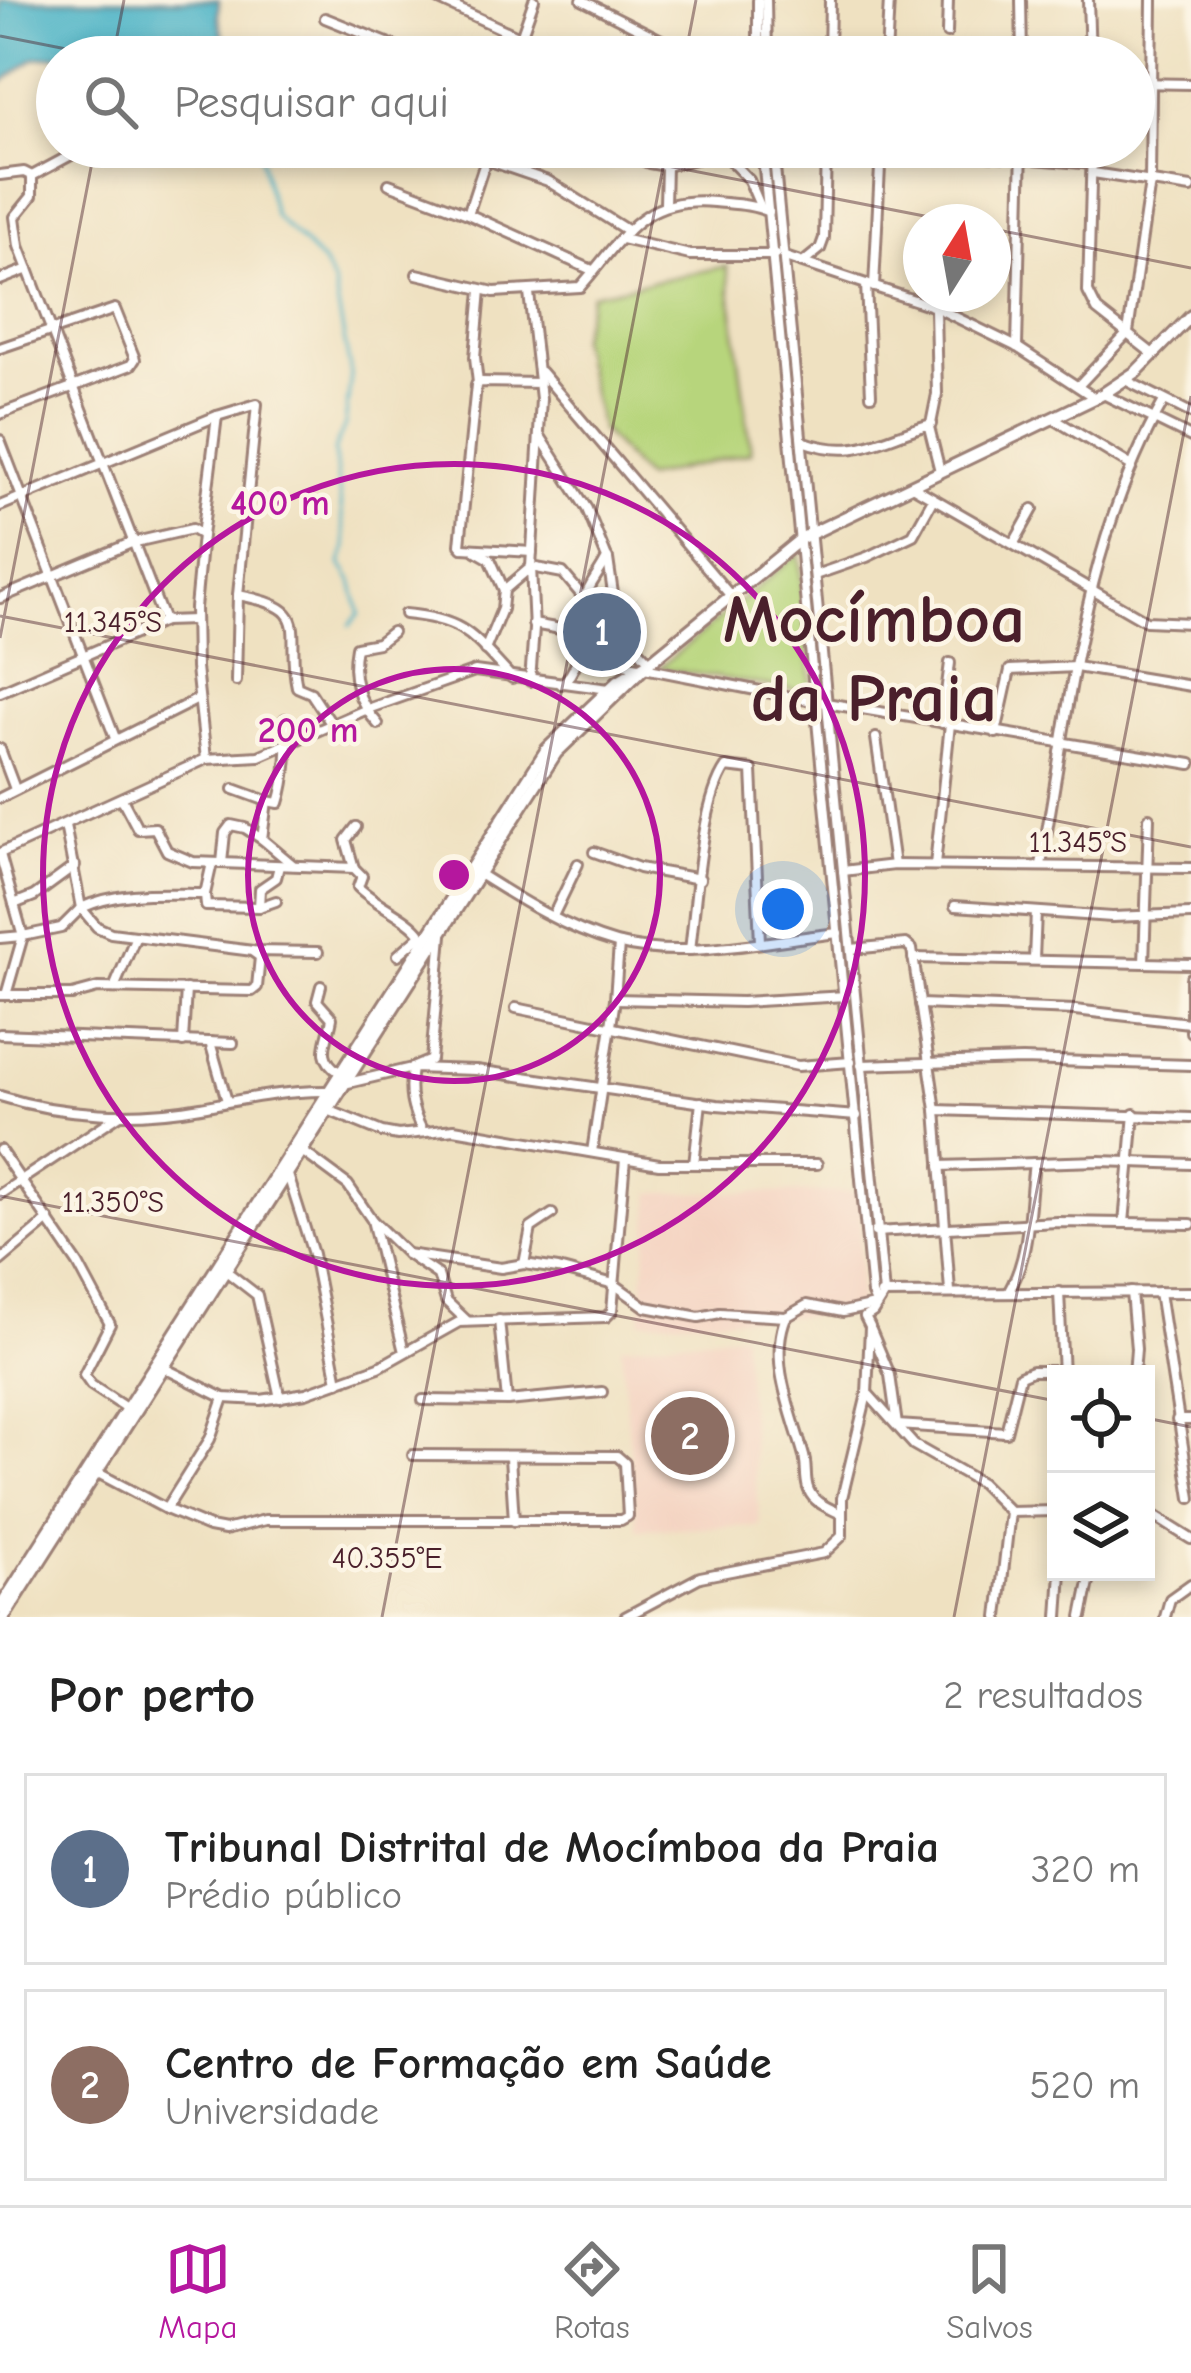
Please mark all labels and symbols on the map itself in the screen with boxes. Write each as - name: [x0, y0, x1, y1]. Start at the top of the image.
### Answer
- north arrow: [903, 204, 1011, 312]
- text: 400 m: [230, 483, 330, 524]
- district label: Mocímboa da Praia: [723, 580, 1025, 738]
- pin: 1: [563, 587, 641, 677]
- text: 11.345°S: [64, 605, 162, 640]
- text: 200 m: [258, 710, 358, 751]
- text: 11.345°S: [1029, 825, 1127, 860]
- centre of rings: [433, 854, 475, 896]
- your location: [753, 879, 813, 939]
- text: 11.350°S: [62, 1185, 164, 1220]
- pin: 2: [651, 1391, 729, 1481]
- text: 40.355°E: [332, 1541, 442, 1576]

